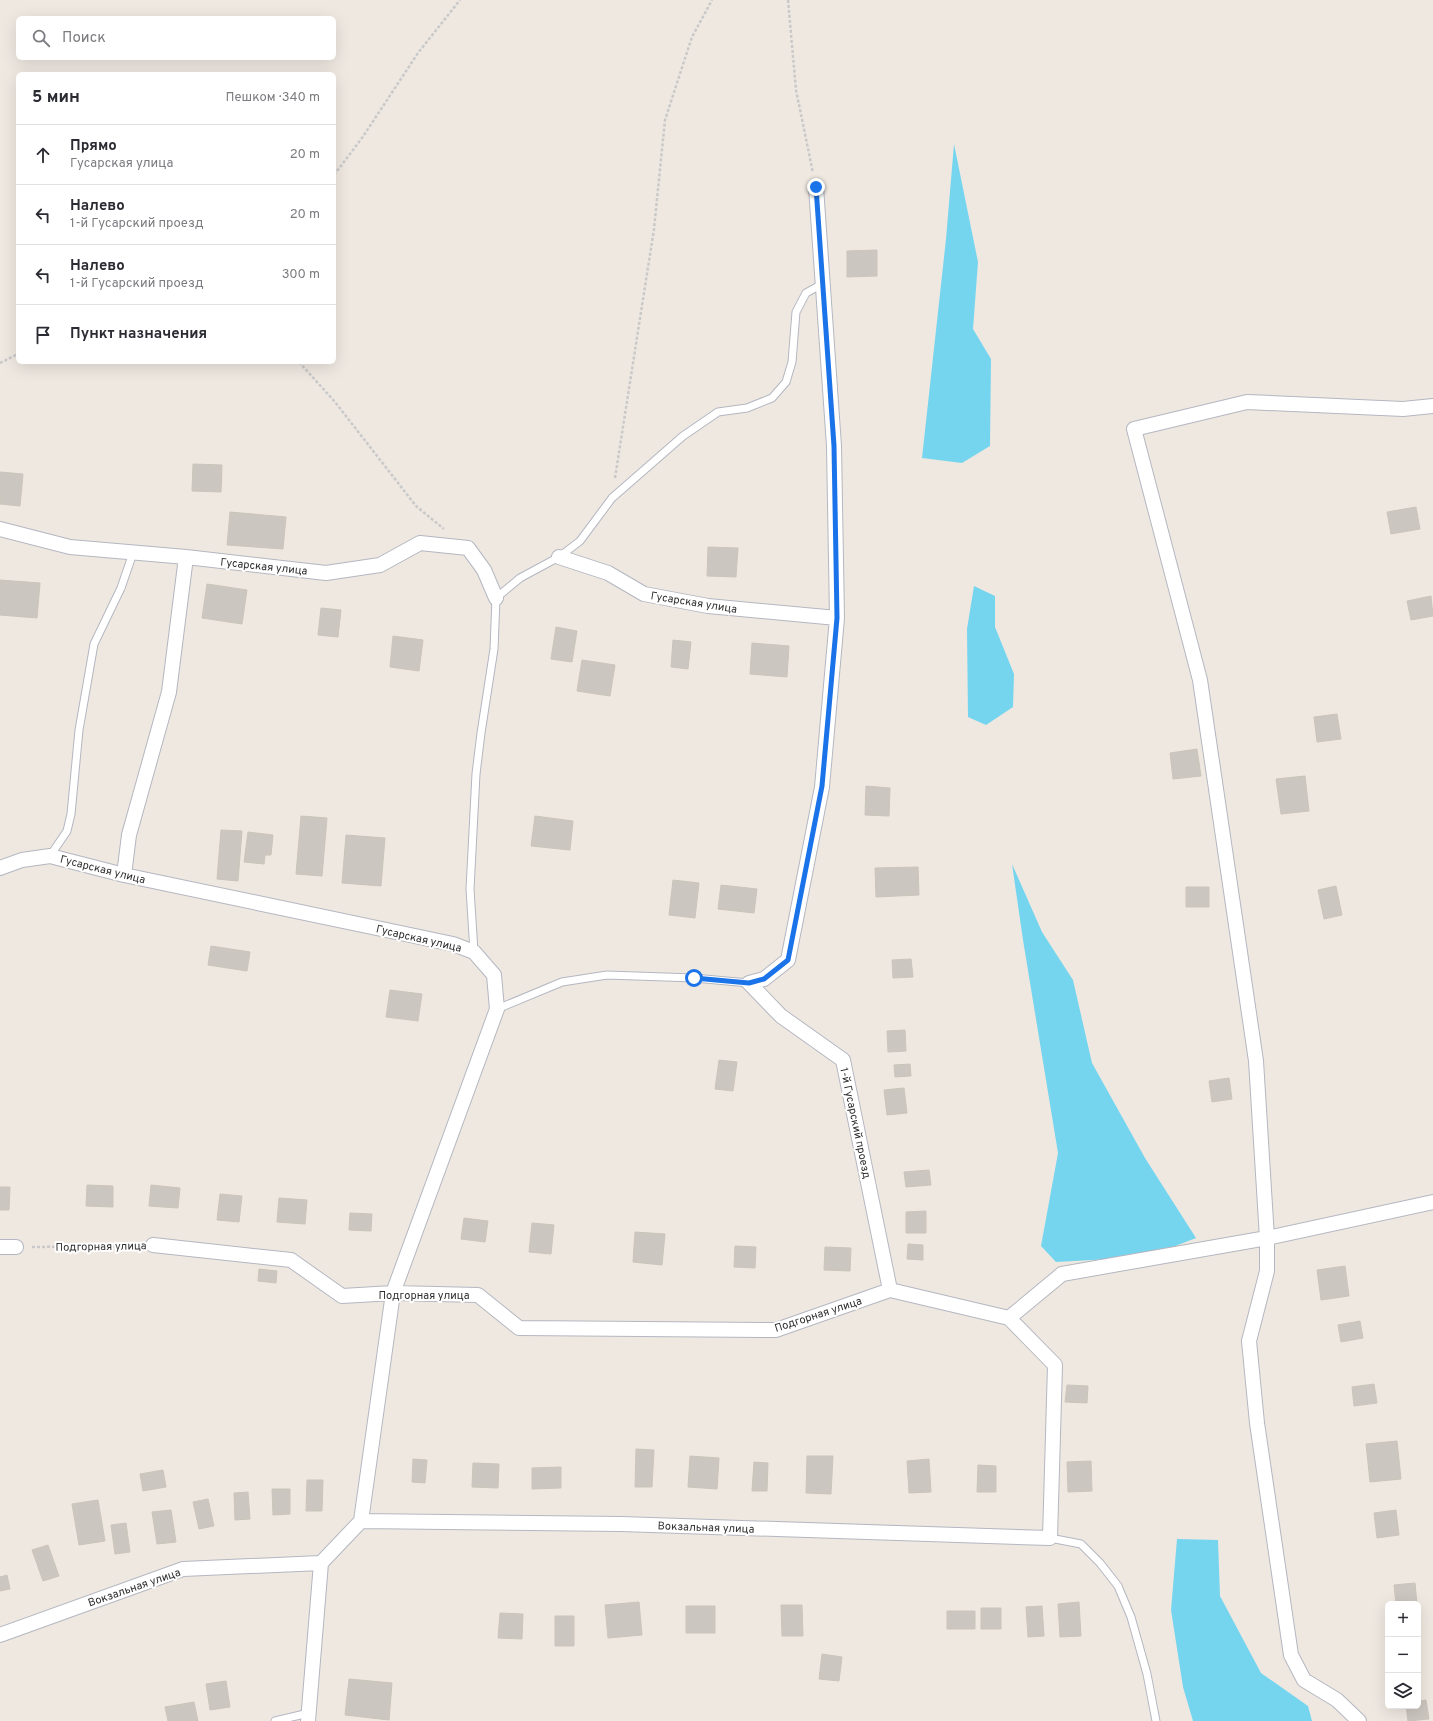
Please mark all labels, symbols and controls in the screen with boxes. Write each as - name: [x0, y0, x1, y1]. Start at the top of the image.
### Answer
- search box: [16, 16, 336, 60]
- icon: search: [30, 27, 52, 49]
- text: Поиск: [62, 29, 106, 48]
- text: 5 мин: [32, 87, 80, 109]
- text: Пешком · 340 m: [225, 90, 320, 106]
- text: Прямо: [70, 137, 117, 156]
- icon: ahead: [32, 144, 54, 166]
- text: 20 m: [290, 147, 320, 163]
- text: Гусарская улица: [70, 156, 173, 172]
- route end: [807, 178, 825, 196]
- text: Налево: [70, 197, 125, 216]
- icon: left: [32, 204, 54, 226]
- text: 20 m: [290, 207, 320, 223]
- text: 1-й Гусарский проезд: [70, 216, 204, 232]
- text: Налево: [70, 257, 125, 276]
- icon: left: [32, 264, 54, 286]
- text: 300 m: [282, 267, 320, 283]
- text: 1-й Гусарский проезд: [70, 276, 204, 292]
- icon: arrive: [32, 324, 54, 346]
- text: Пункт назначения: [70, 325, 207, 344]
- street label: Гусарская улица: [220, 555, 308, 579]
- street label: Гусарская улица: [650, 589, 738, 617]
- street label: Гусарская улица: [59, 853, 147, 887]
- street label: Гусарская улица: [375, 922, 463, 956]
- route start: [685, 969, 703, 987]
- street label: 1-й Гусарский проезд: [836, 1066, 874, 1180]
- street label: Подгорная улица: [55, 1239, 147, 1255]
- street label: Подгорная улица: [378, 1289, 470, 1303]
- street label: Подгорная улица: [773, 1294, 864, 1336]
- street label: Вокзальная улица: [657, 1519, 755, 1537]
- street label: Вокзальная улица: [86, 1565, 183, 1610]
- map controls: [1385, 1601, 1421, 1709]
- button: +: [1385, 1601, 1421, 1637]
- button: −: [1385, 1637, 1421, 1673]
- button: layers: [1385, 1673, 1421, 1709]

